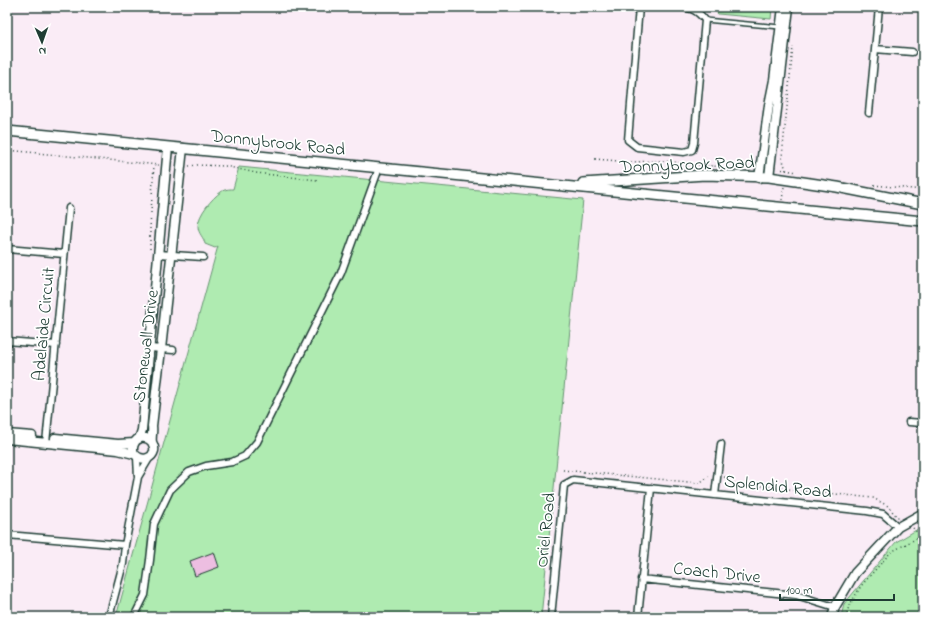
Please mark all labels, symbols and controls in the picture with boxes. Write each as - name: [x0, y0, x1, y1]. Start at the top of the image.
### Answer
- north arrow: [22, 22, 62, 62]
- text: N: [38, 43, 46, 59]
- street label: Donnybrook Road: [208, 124, 346, 164]
- street label: Donnybrook Road: [618, 151, 755, 181]
- street label: Adelaide Circuit: [27, 266, 63, 382]
- street label: Stonewall Drive: [127, 287, 167, 404]
- street label: Splendid Road: [723, 469, 833, 507]
- street label: Oriel Road: [530, 491, 564, 569]
- street label: Coach Drive: [672, 556, 763, 592]
- scale bar: [780, 576, 894, 602]
- text: 100 m: [786, 582, 813, 600]

